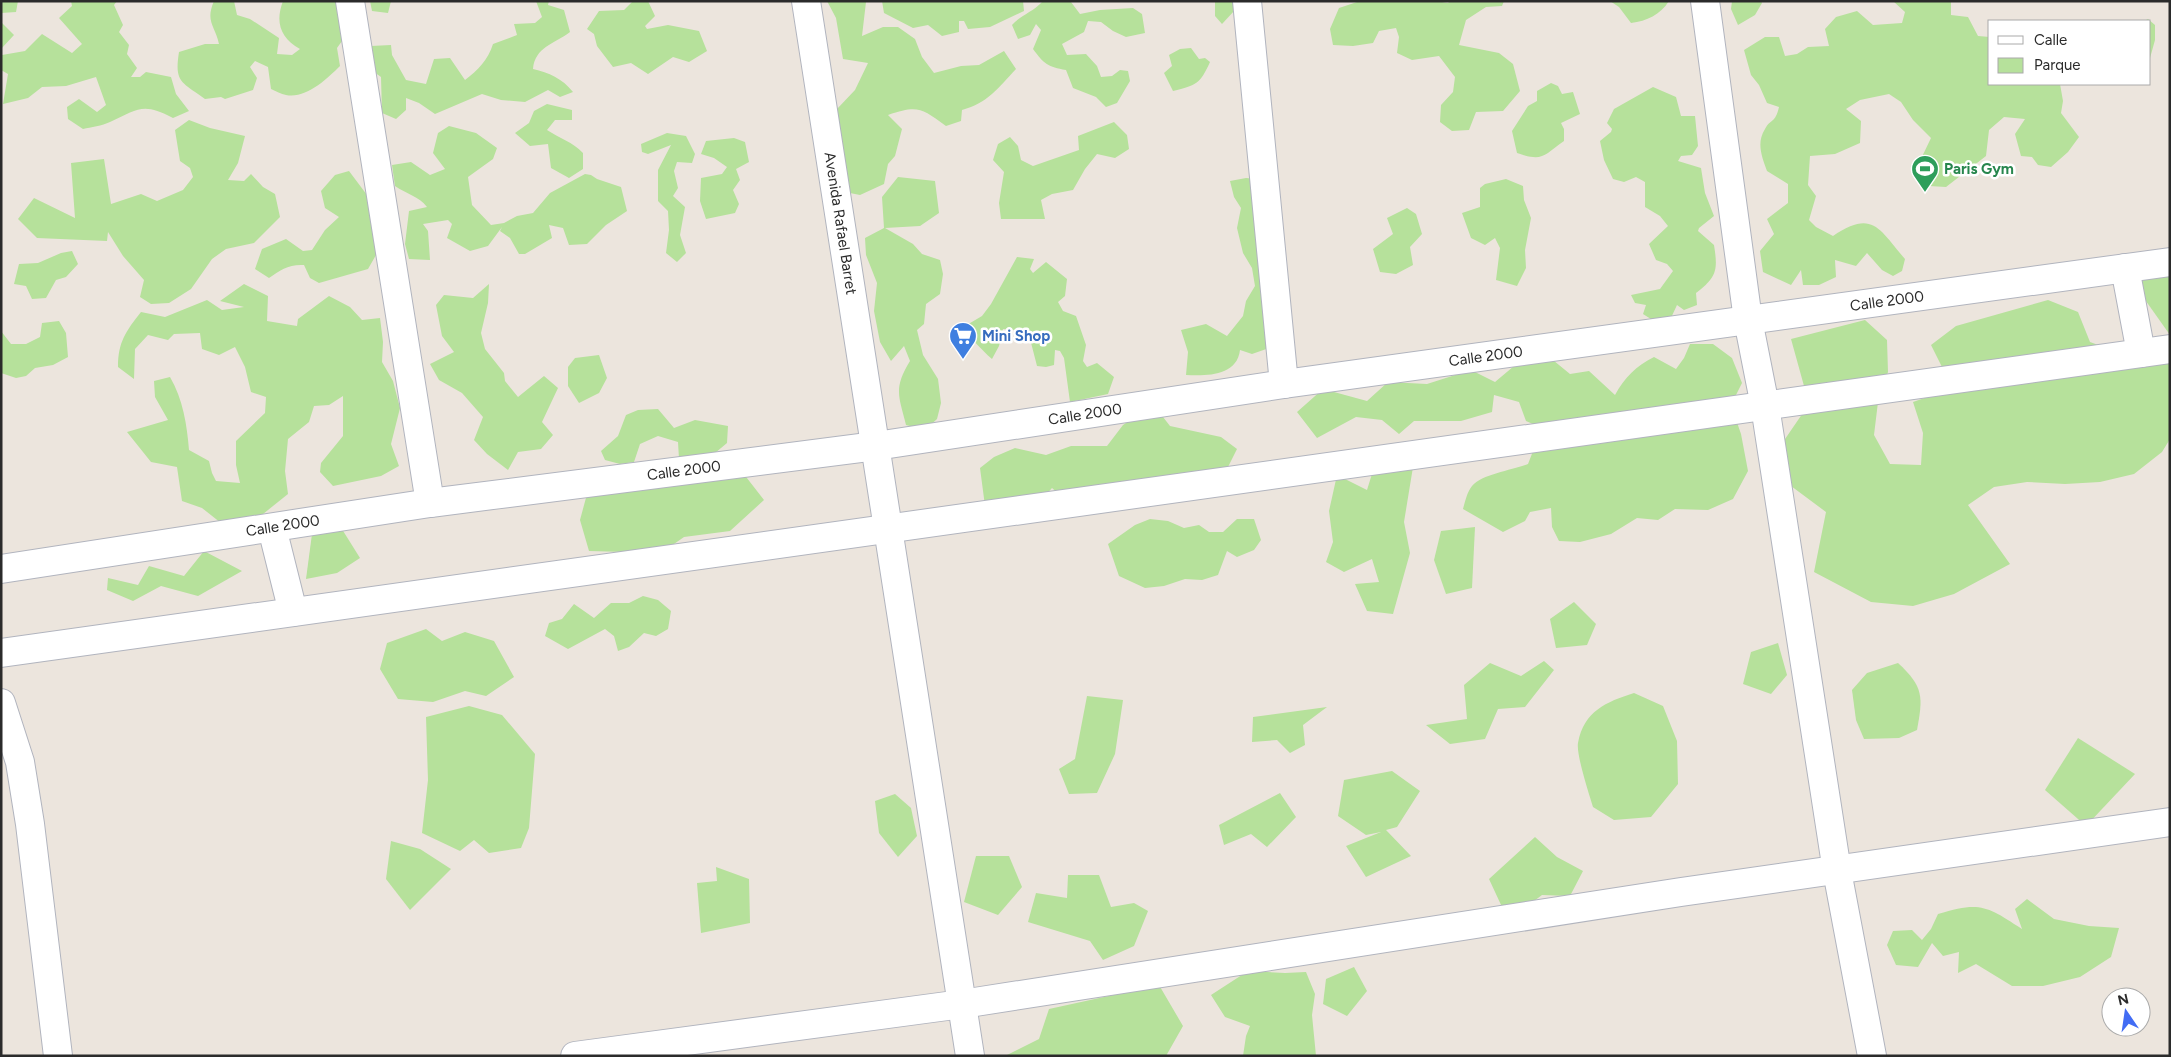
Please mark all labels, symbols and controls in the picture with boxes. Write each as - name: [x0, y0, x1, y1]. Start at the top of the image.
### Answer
- legend: [1988, 20, 2151, 85]
- text: Calle: [2034, 31, 2067, 49]
- text: Parque: [2034, 56, 2081, 74]
- street label: Avenida Rafael Barret: [821, 151, 861, 296]
- sports icon: Paris Gym: [1910, 154, 1940, 193]
- place label: Paris Gym: [1944, 160, 2014, 178]
- street label: Calle 2000: [1849, 287, 1925, 315]
- supermarket icon: Mini Shop: [948, 321, 978, 360]
- place label: Mini Shop: [982, 327, 1050, 345]
- street label: Calle 2000: [1448, 342, 1524, 370]
- street label: Calle 2000: [1047, 400, 1123, 429]
- street label: Calle 2000: [646, 457, 722, 484]
- street label: Calle 2000: [245, 511, 321, 540]
- north arrow: [2101, 987, 2151, 1037]
- text: N: [2116, 990, 2130, 1009]

